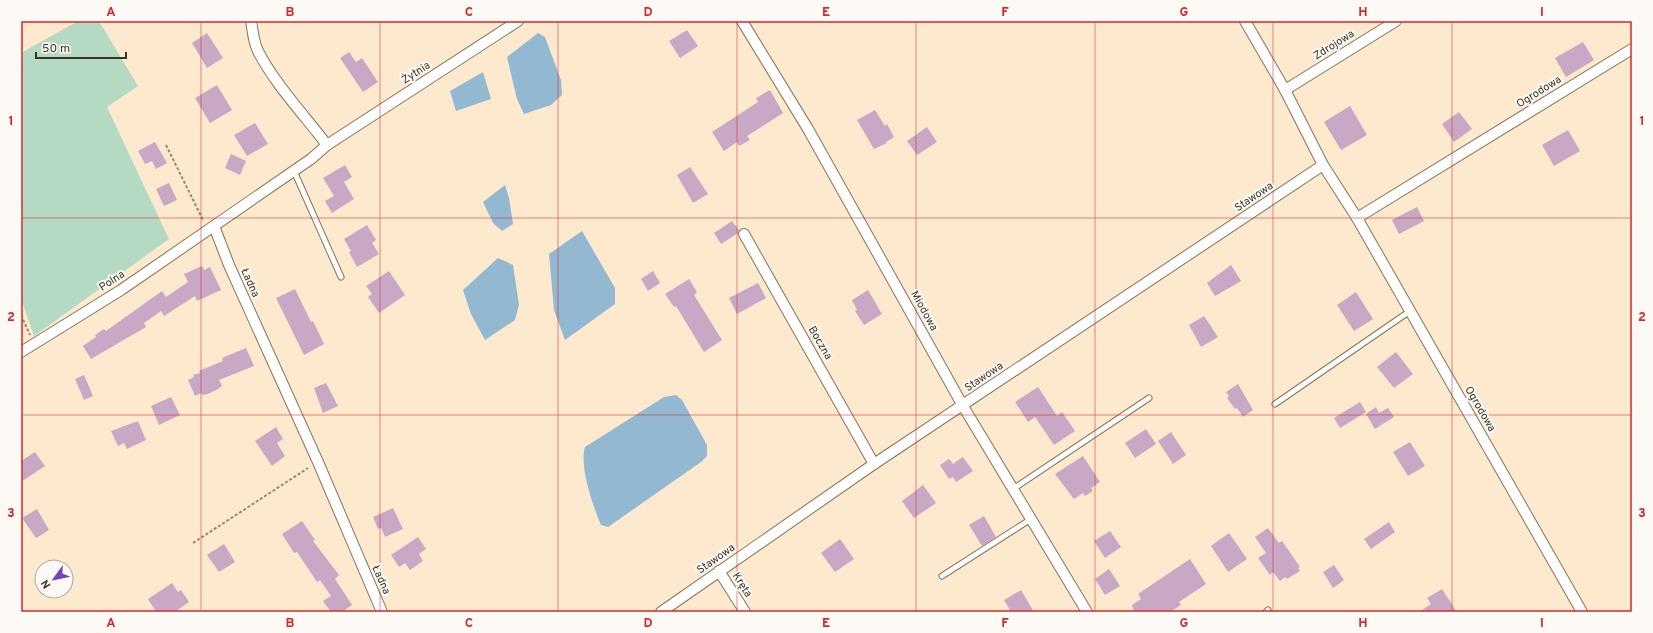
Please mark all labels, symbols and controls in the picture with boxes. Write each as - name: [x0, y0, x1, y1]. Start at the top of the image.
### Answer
- text: A: [106, 5, 116, 21]
- text: B: [286, 5, 295, 21]
- text: C: [465, 5, 473, 21]
- text: D: [643, 5, 653, 21]
- text: E: [822, 5, 830, 21]
- text: F: [1001, 5, 1009, 21]
- text: G: [1180, 5, 1189, 21]
- text: H: [1358, 5, 1368, 21]
- text: I: [1540, 5, 1544, 21]
- street label: Zdrojowa: [1311, 27, 1357, 63]
- scale bar: [36, 34, 126, 60]
- text: 50 m: [42, 41, 70, 57]
- street label: Żytnia: [398, 58, 433, 87]
- street label: Ogrodowa: [1514, 73, 1564, 111]
- text: 1: [8, 114, 14, 130]
- text: 1: [1639, 114, 1645, 130]
- street label: Stawowa: [1232, 179, 1276, 215]
- street label: Ładna: [237, 266, 263, 300]
- street label: Polna: [96, 267, 128, 295]
- street label: Miodowa: [907, 288, 941, 334]
- text: 2: [7, 310, 15, 326]
- text: 2: [1638, 310, 1646, 326]
- street label: Boczna: [805, 324, 835, 363]
- street label: Stawowa: [962, 359, 1006, 395]
- street label: Ogrodowa: [1461, 384, 1499, 434]
- text: 3: [7, 506, 15, 522]
- text: 3: [1638, 506, 1646, 522]
- street label: Stawowa: [694, 541, 738, 577]
- north arrow: [34, 559, 74, 599]
- street label: Ładna: [368, 563, 394, 597]
- street label: Kręta: [729, 570, 755, 600]
- text: N: [38, 577, 54, 591]
- text: A: [106, 616, 116, 632]
- text: B: [286, 616, 295, 632]
- text: C: [465, 616, 473, 632]
- text: D: [643, 616, 653, 632]
- text: E: [822, 616, 830, 632]
- text: F: [1001, 616, 1009, 632]
- text: G: [1180, 616, 1189, 632]
- text: H: [1358, 616, 1368, 632]
- text: I: [1540, 616, 1544, 632]

